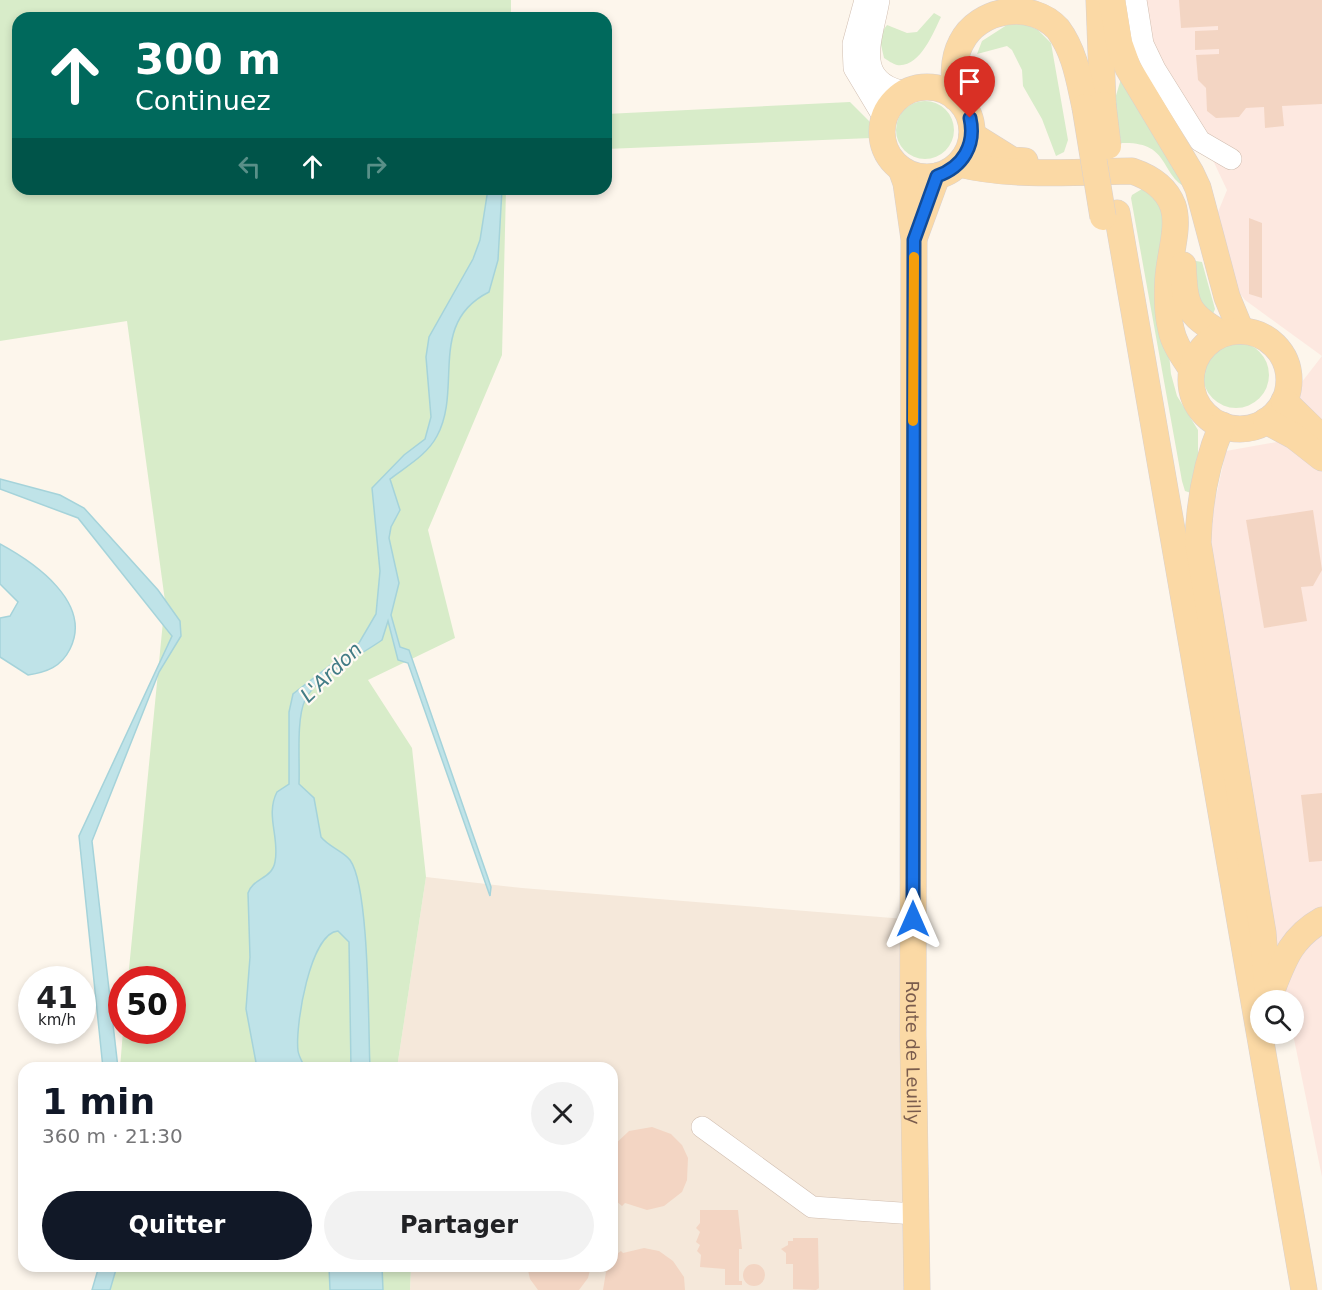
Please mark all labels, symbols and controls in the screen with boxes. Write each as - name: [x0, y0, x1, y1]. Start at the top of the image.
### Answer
- text: 300 m: [135, 35, 281, 84]
- icon: ahead: [36, 36, 114, 114]
- pin: [944, 56, 995, 118]
- icon: arrive: [953, 65, 986, 98]
- text: Continuez: [135, 85, 271, 116]
- icon: left: [233, 150, 266, 183]
- icon: ahead: [296, 150, 329, 183]
- icon: right: [359, 150, 392, 183]
- water label: L'Ardon: [295, 637, 367, 707]
- position arrow: [881, 887, 945, 951]
- speed limit sign: 50: [108, 966, 186, 1044]
- text: 41: [36, 980, 78, 1015]
- street label: Route de Leuilly: [902, 980, 925, 1125]
- map controls: [1250, 990, 1304, 1044]
- button: search: [1250, 990, 1304, 1044]
- text: km/h: [38, 1011, 76, 1029]
- text: 1 min: [42, 1081, 155, 1122]
- button: close: [531, 1082, 594, 1145]
- text: 360 m · 21:30: [42, 1124, 183, 1148]
- button: Quitter: [42, 1191, 312, 1260]
- button: Partager: [324, 1191, 594, 1260]

